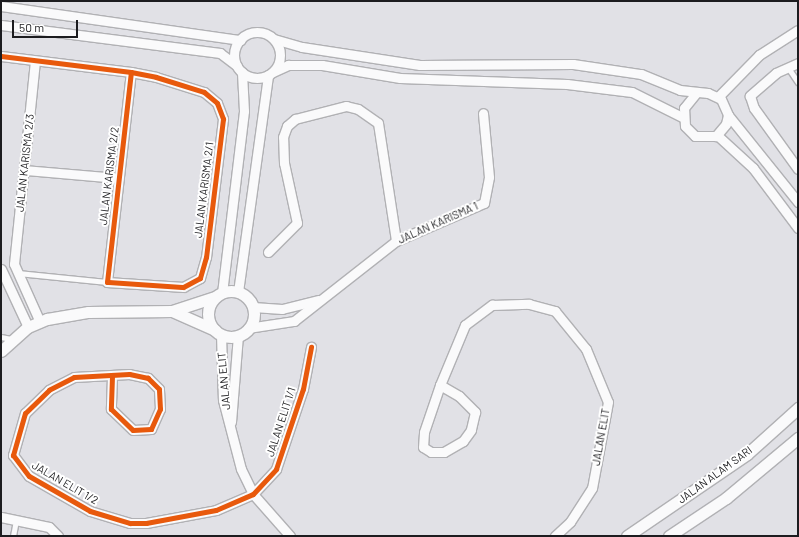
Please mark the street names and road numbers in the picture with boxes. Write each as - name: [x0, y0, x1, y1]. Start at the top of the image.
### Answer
- street label: JALAN KARISMA 2/3: [13, 113, 37, 213]
- street label: JALAN KARISMA 2/2: [96, 126, 122, 226]
- street label: JALAN KARISMA 2/1: [192, 141, 216, 239]
- street label: JALAN KARISMA 1: [396, 199, 480, 247]
- street label: JALAN ELIT: [215, 352, 233, 410]
- street label: JALAN ELIT 1/1: [264, 386, 298, 458]
- street label: JALAN ELIT: [589, 407, 613, 467]
- street label: JALAN ALAM SARI: [675, 444, 755, 506]
- street label: JALAN ELIT 1/2: [30, 459, 100, 507]

